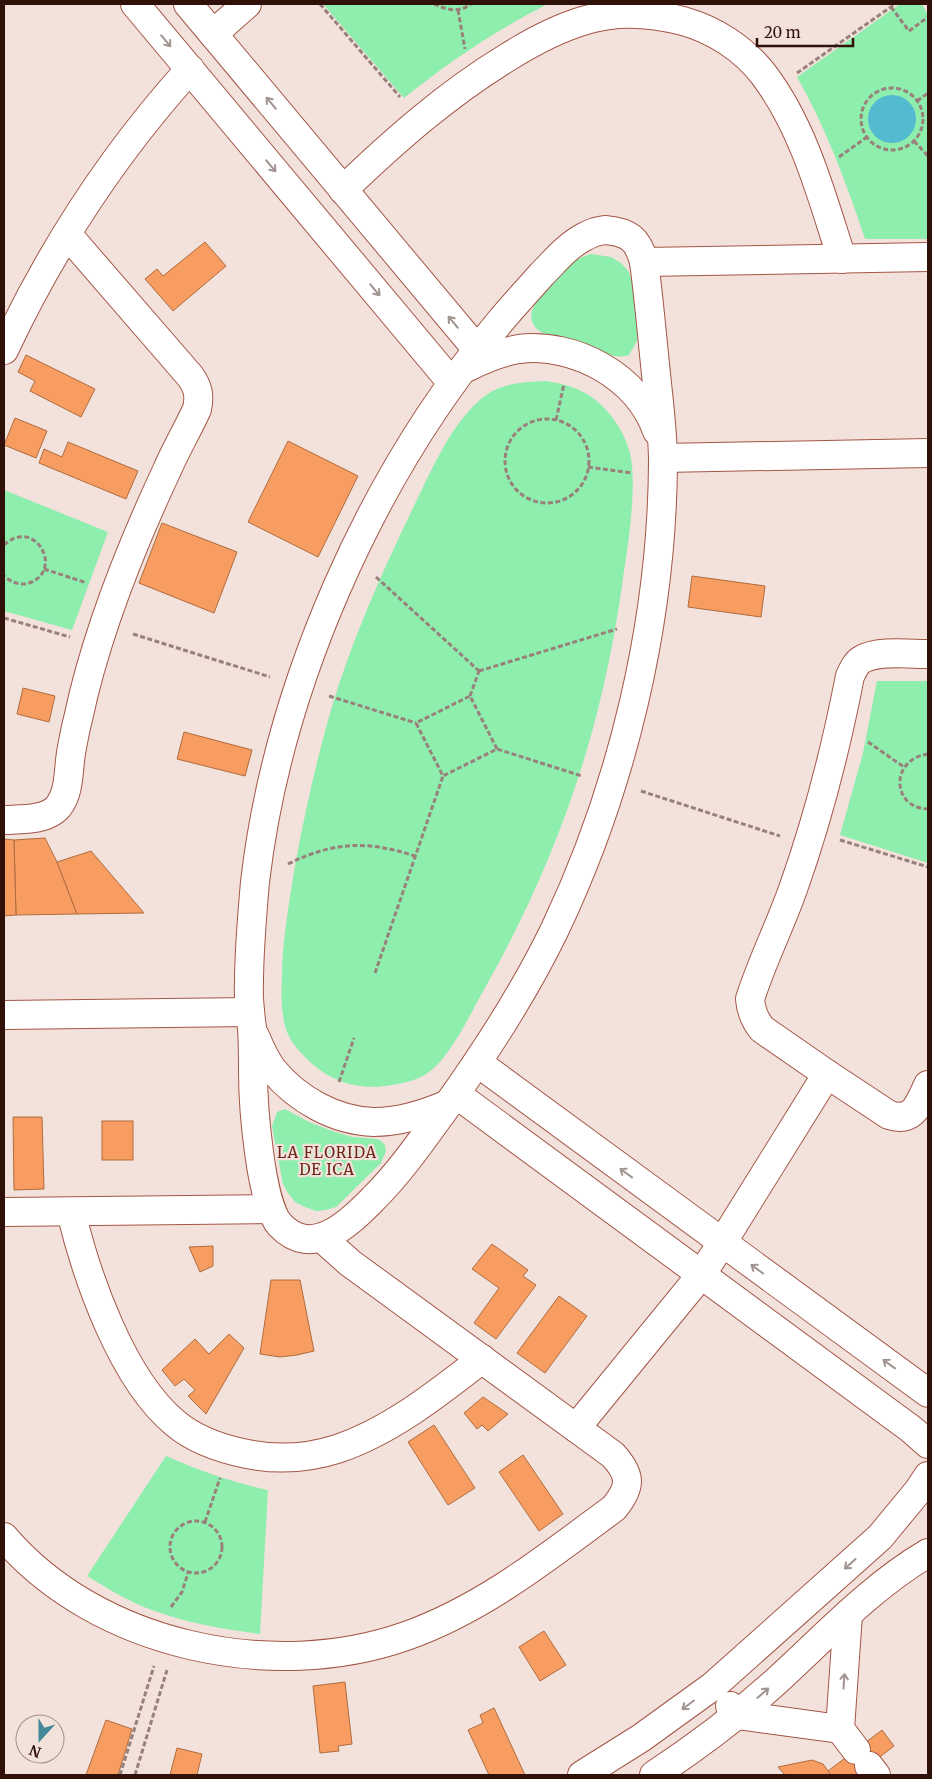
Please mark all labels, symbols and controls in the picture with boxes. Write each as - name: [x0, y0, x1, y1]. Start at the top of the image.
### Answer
- scale bar: [757, 15, 853, 47]
- text: 20 m: [764, 23, 801, 42]
- one-way arrow: [161, 34, 172, 47]
- one-way arrow: [265, 96, 276, 109]
- one-way arrow: [265, 159, 276, 172]
- one-way arrow: [369, 284, 380, 297]
- one-way arrow: [447, 316, 458, 329]
- district label: LA FLORIDA DE ICA: [277, 1143, 377, 1179]
- one-way arrow: [620, 1167, 633, 1178]
- one-way arrow: [751, 1264, 765, 1274]
- one-way arrow: [883, 1359, 896, 1370]
- one-way arrow: [843, 1558, 856, 1570]
- one-way arrow: [839, 1673, 848, 1689]
- one-way arrow: [756, 1687, 769, 1699]
- one-way arrow: [682, 1700, 695, 1711]
- north arrow: [15, 1714, 65, 1764]
- text: N: [27, 1741, 44, 1762]

